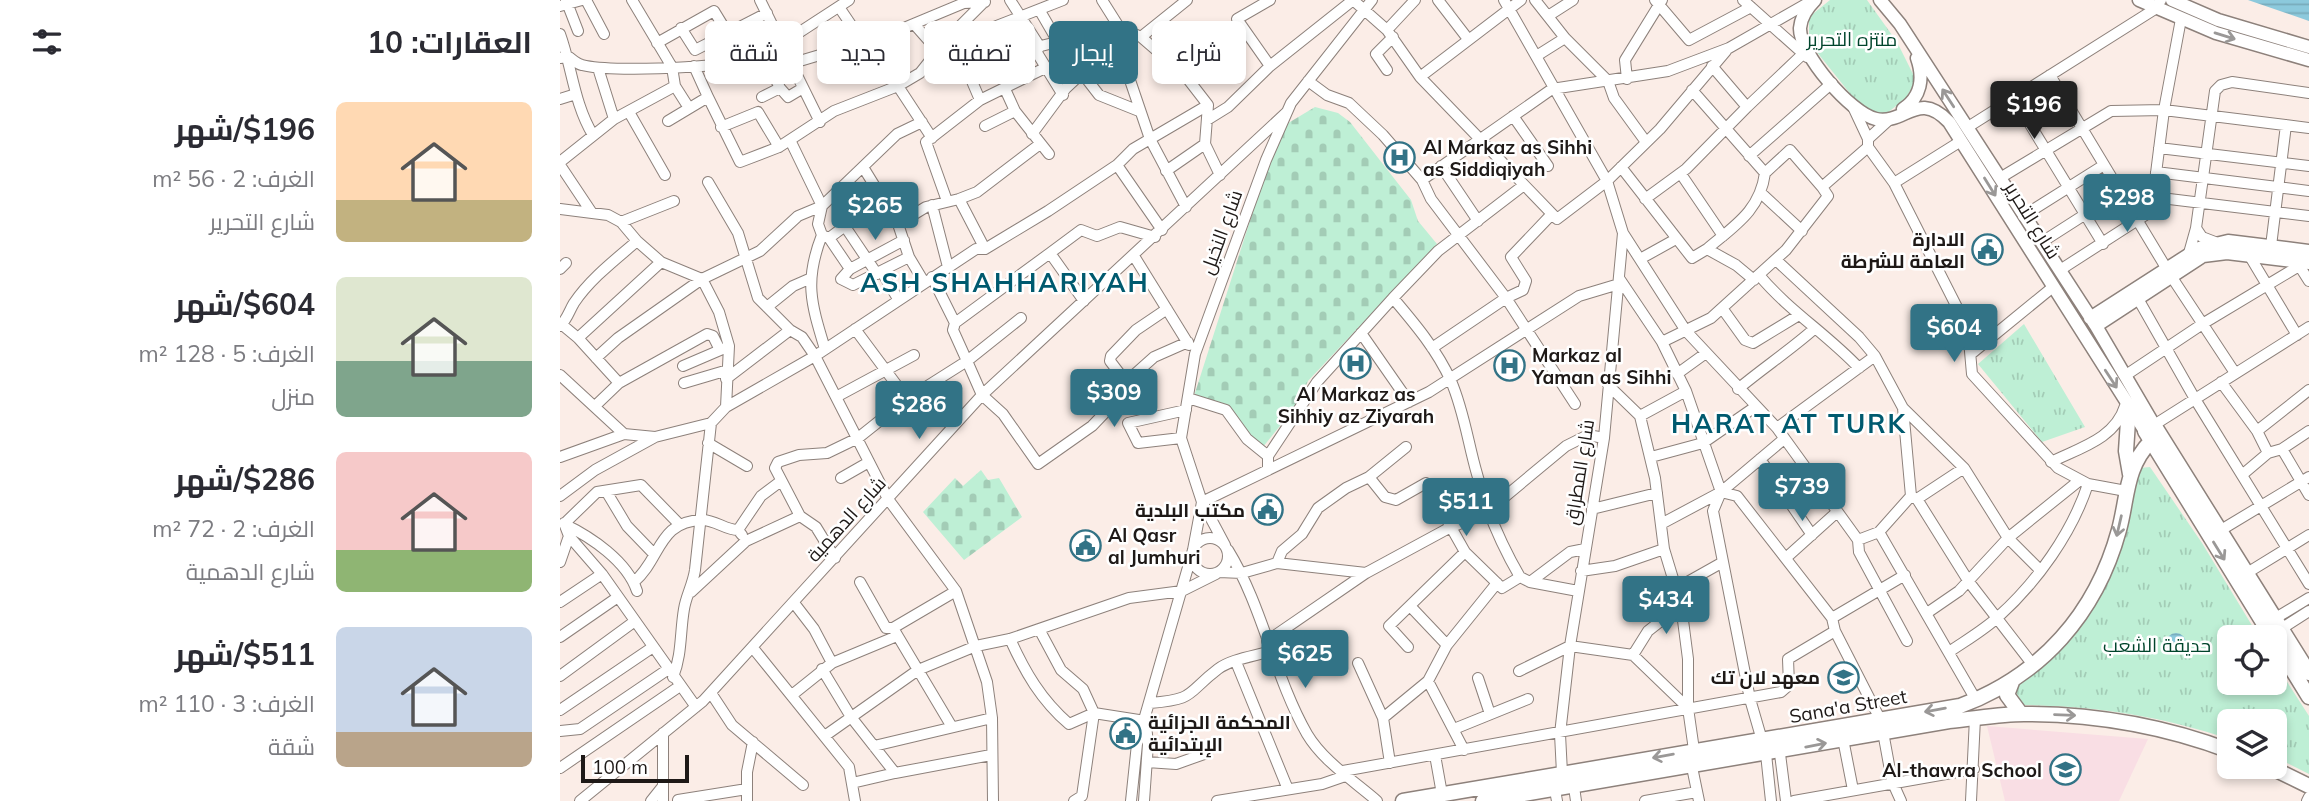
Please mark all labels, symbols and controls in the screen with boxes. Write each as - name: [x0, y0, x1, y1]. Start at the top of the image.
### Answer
- chip: شقة: [705, 21, 803, 84]
- chip: جديد: [817, 21, 910, 84]
- chip: تصفية: [924, 21, 1035, 84]
- chip: إيجار: [1049, 21, 1138, 84]
- chip: شراء: [1152, 21, 1246, 84]
- icon: filters: [28, 23, 66, 61]
- text: العقارات: 10: [367, 23, 532, 61]
- park label: منتزه التحرير: [1806, 27, 1897, 51]
- one-way arrow: [2213, 30, 2235, 43]
- pin: $196: [1993, 82, 2075, 141]
- one-way arrow: [1941, 88, 1955, 108]
- text: $196: [2006, 89, 2062, 118]
- text: $196/شهر: [175, 110, 315, 148]
- icon: home: [392, 130, 476, 214]
- place label: Al Markaz as Sihhi as Siddiqiyah: [1423, 135, 1592, 181]
- hospital icon: Al Markaz as Sihhi as Siddiqiyah: [1383, 141, 1417, 175]
- text: الغرف: 2 · 56 m²: [152, 164, 315, 193]
- pin: $298: [2086, 174, 2168, 234]
- one-way arrow: [1983, 176, 1997, 196]
- street label: شارع التحرير: [1998, 176, 2066, 264]
- pin: $265: [834, 182, 916, 242]
- text: $298: [2099, 182, 2155, 211]
- street label: شارع النخيل: [1195, 187, 1249, 278]
- text: $265: [847, 190, 903, 219]
- text: شارع التحرير: [210, 207, 315, 236]
- place label: الادارة العامة للشرطة: [1841, 227, 1965, 273]
- public building icon: الادارة العامة للشرطة: [1971, 233, 2005, 267]
- district label: ASH SHAHHARIYAH: [860, 266, 1150, 299]
- text: $604/شهر: [175, 285, 315, 323]
- pin: $604: [1913, 304, 1995, 364]
- icon: home: [392, 305, 476, 389]
- text: $604: [1926, 312, 1982, 341]
- text: الغرف: 5 · 128 m²: [138, 339, 315, 368]
- place label: Markaz al Yaman as Sihhi: [1531, 343, 1671, 389]
- hospital icon: Al Markaz as Sihhiy az Ziyarah: [1339, 346, 1373, 380]
- hospital icon: Markaz al Yaman as Sihhi: [1492, 349, 1526, 383]
- one-way arrow: [2104, 369, 2118, 389]
- pin: $309: [1073, 370, 1155, 429]
- text: $309: [1086, 377, 1142, 406]
- text: منزل: [271, 382, 315, 411]
- pin: $286: [878, 382, 960, 441]
- place label: Al Markaz as Sihhiy az Ziyarah: [1278, 382, 1434, 428]
- text: $286: [891, 389, 947, 418]
- district label: HARAT AT TURK: [1671, 407, 1907, 440]
- street label: شارع المطراق: [1559, 418, 1601, 527]
- text: $286/شهر: [175, 460, 315, 498]
- pin: $739: [1761, 463, 1843, 523]
- street label: شارع الدهمية: [801, 471, 892, 568]
- text: $739: [1774, 471, 1830, 500]
- pin: $511: [1425, 478, 1507, 538]
- icon: home: [392, 480, 476, 564]
- text: $511: [1438, 486, 1494, 515]
- public building icon: مكتب البلدية: [1251, 493, 1285, 527]
- place label: مكتب البلدية: [1135, 498, 1245, 522]
- text: الغرف: 2 · 72 m²: [152, 514, 315, 543]
- one-way arrow: [2112, 514, 2125, 537]
- place label: Al Qasr al Jumhuri: [1108, 523, 1200, 569]
- public building icon: Al Qasr al Jumhuri: [1068, 529, 1102, 563]
- one-way arrow: [2213, 541, 2227, 561]
- text: شارع الدهمية: [186, 557, 315, 586]
- pin: $434: [1625, 576, 1707, 636]
- text: $434: [1638, 584, 1694, 613]
- map controls: [2217, 625, 2287, 779]
- button: locate: [2217, 625, 2287, 695]
- pin: $625: [1264, 630, 1346, 690]
- park label: حديقة الشعب: [2103, 633, 2211, 657]
- text: $511/شهر: [175, 635, 315, 673]
- text: $625: [1277, 638, 1333, 667]
- icon: home: [392, 655, 476, 739]
- school or university icon: معهد لان تك: [1826, 660, 1860, 694]
- place label: معهد لان تك: [1711, 665, 1820, 689]
- street label: Sana'a Street: [1787, 684, 1909, 728]
- text: الغرف: 3 · 110 m²: [138, 689, 315, 718]
- one-way arrow: [1924, 704, 1947, 717]
- one-way arrow: [2054, 709, 2077, 722]
- button: layers: [2217, 709, 2287, 779]
- place label: المحكمة الجزائية الإبتدائية: [1148, 710, 1291, 758]
- public building icon: المحكمة الجزائية الإبتدائية: [1108, 716, 1142, 750]
- text: شقة: [268, 732, 315, 761]
- one-way arrow: [1804, 737, 1827, 751]
- one-way arrow: [1652, 750, 1675, 763]
- scale bar: [581, 752, 690, 784]
- school or university icon: Al-thawra School: [2048, 753, 2082, 787]
- text: 100 m: [592, 755, 648, 779]
- place label: Al-thawra School: [1882, 758, 2042, 782]

